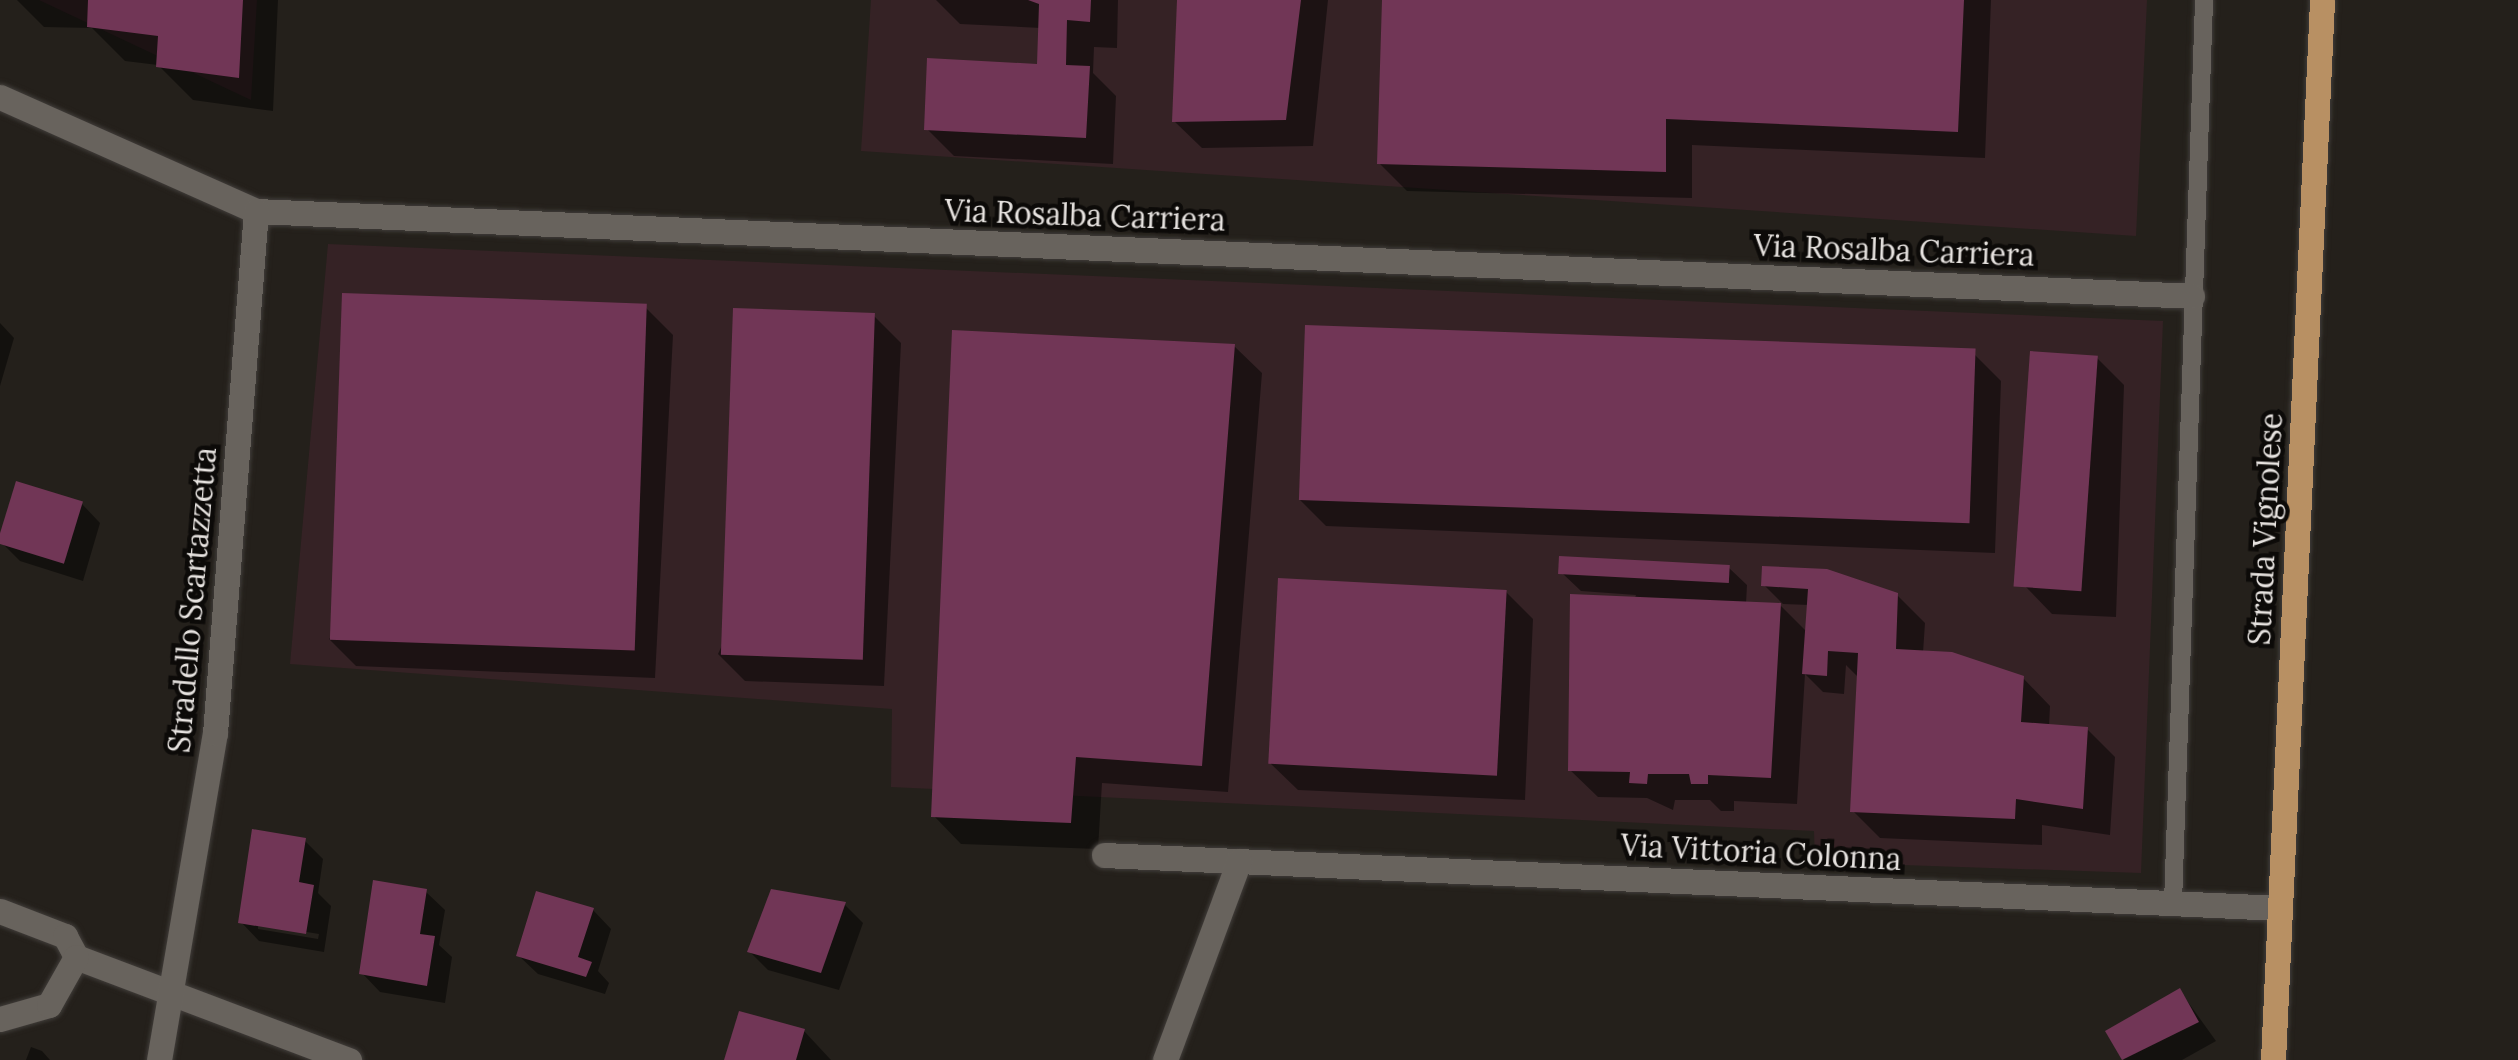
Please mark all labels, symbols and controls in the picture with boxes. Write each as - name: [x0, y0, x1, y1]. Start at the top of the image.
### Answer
- street label: Via Rosalba Carriera: [944, 192, 1226, 238]
- street label: Via Rosalba Carriera: [1753, 227, 2035, 273]
- street label: Strada Vignolese: [2241, 412, 2289, 646]
- street label: Stradello Scartazzetta: [161, 446, 223, 754]
- street label: Via Vittoria Colonna: [1620, 827, 1902, 877]

